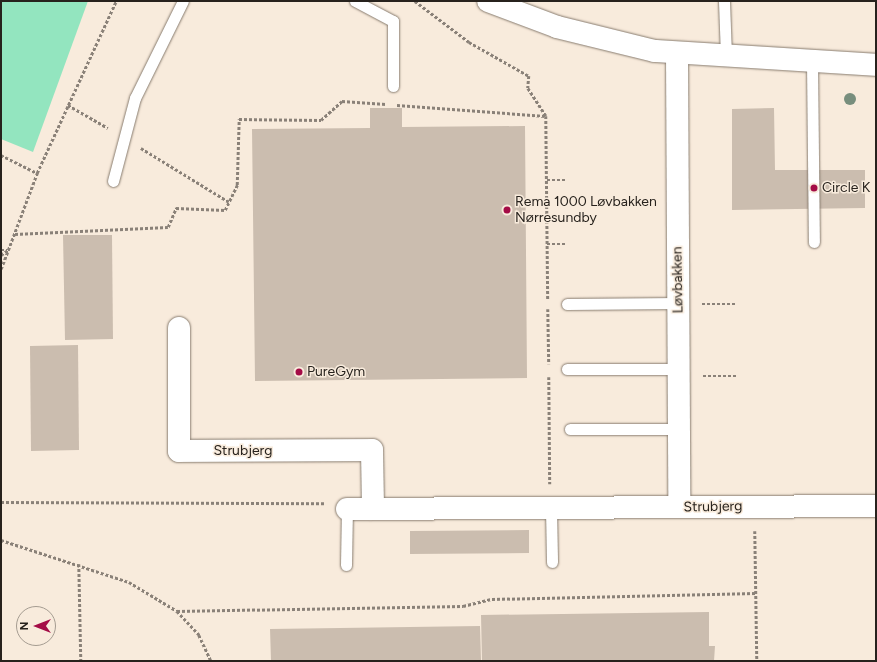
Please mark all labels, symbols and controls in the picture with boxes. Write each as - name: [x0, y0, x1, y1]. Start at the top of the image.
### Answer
- place label: Circle K: [822, 180, 870, 196]
- marker: Circle K: [809, 183, 819, 193]
- place label: Rema 1000 Løvbakken Nørresundby: [515, 194, 657, 226]
- marker: Rema 1000 Løvbakken Nørresundby: [502, 205, 512, 215]
- street label: Løvbakken: [669, 247, 687, 313]
- place label: PureGym: [307, 364, 365, 380]
- marker: PureGym: [294, 367, 304, 377]
- street label: Strubjerg: [214, 443, 272, 459]
- street label: Strubjerg: [683, 498, 743, 516]
- north arrow: [16, 606, 56, 646]
- text: N: [18, 622, 31, 630]

